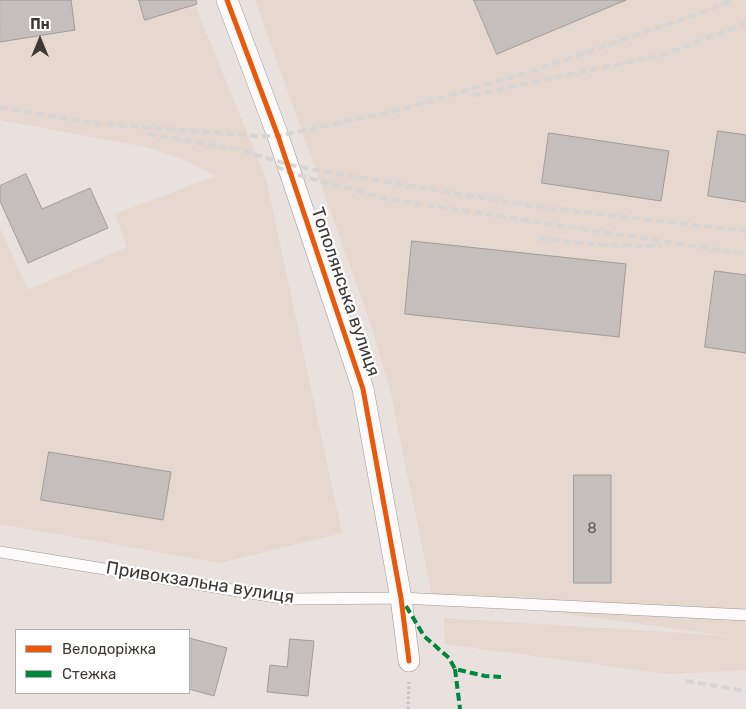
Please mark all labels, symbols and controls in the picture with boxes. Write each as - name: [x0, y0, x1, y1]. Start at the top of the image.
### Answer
- north arrow: [15, 15, 65, 65]
- text: Пн: [30, 16, 50, 33]
- street label: Тополянська вулиця: [306, 205, 384, 379]
- house number: 8: [587, 520, 597, 538]
- street label: Привокзальна вулиця: [104, 557, 296, 609]
- legend: [15, 629, 190, 694]
- text: Велодоріжка: [62, 640, 156, 658]
- text: Стежка: [62, 665, 116, 683]

